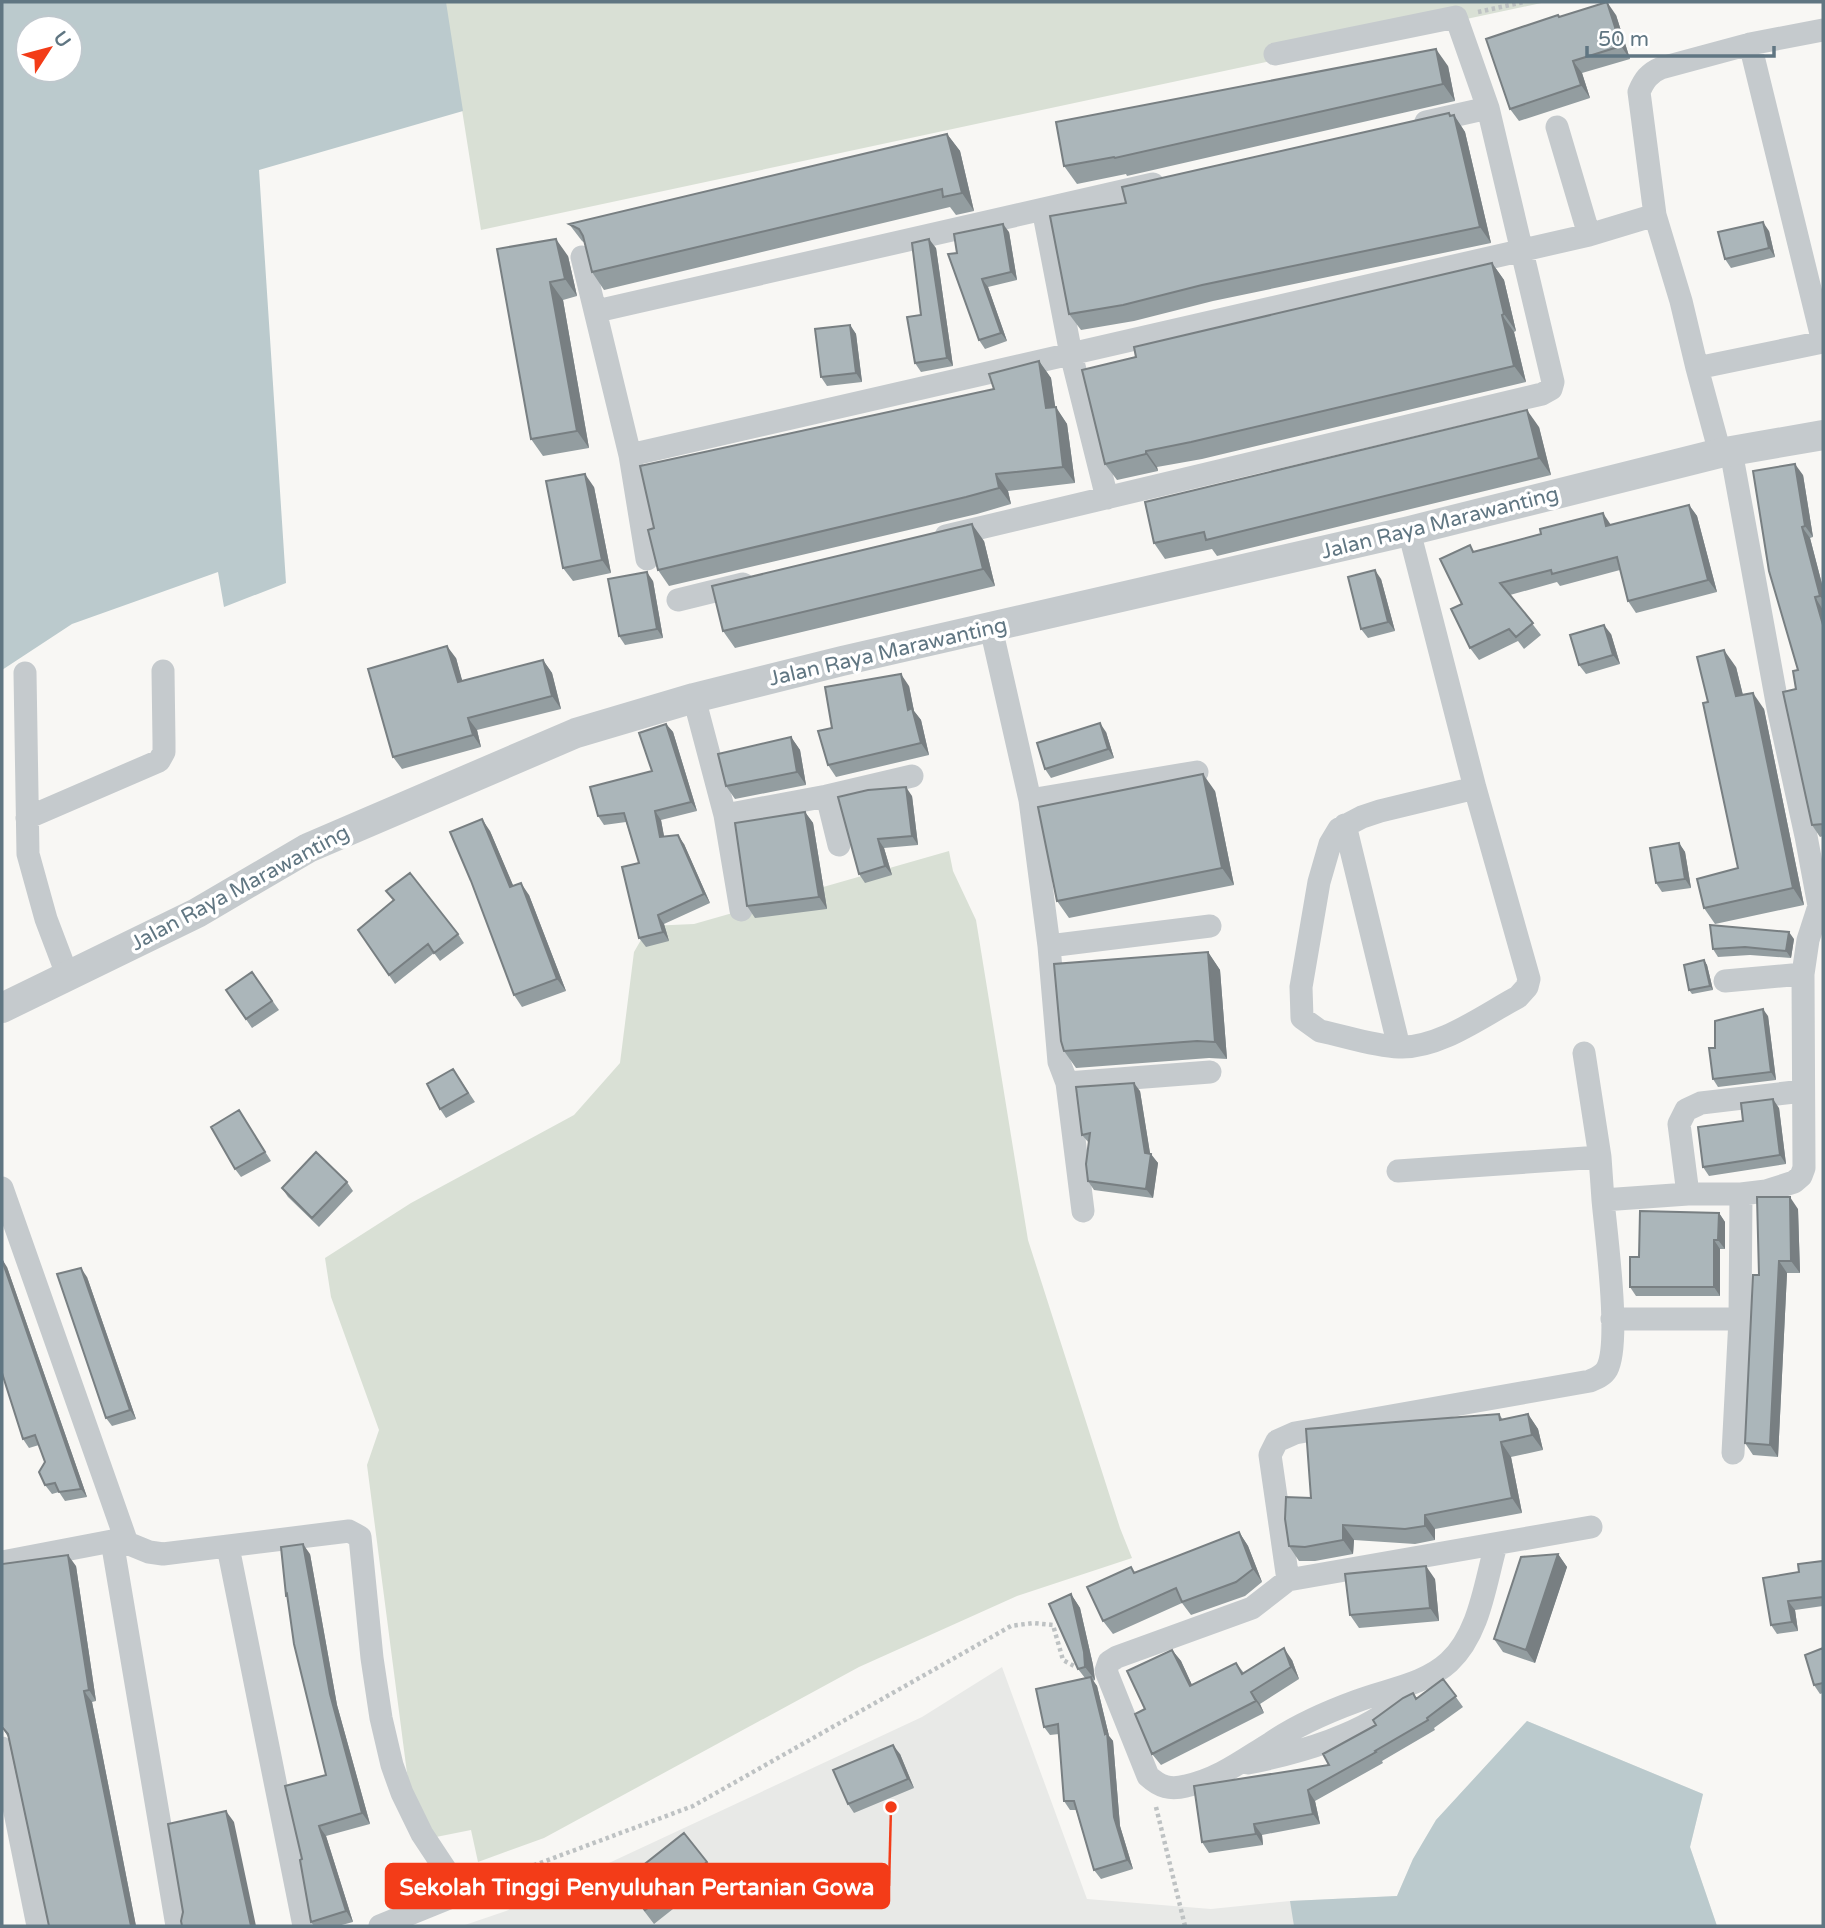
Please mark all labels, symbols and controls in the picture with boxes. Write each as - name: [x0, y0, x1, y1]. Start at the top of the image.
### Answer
- north arrow: [14, 14, 84, 84]
- scale bar: [1587, 14, 1774, 58]
- text: U: [49, 27, 75, 52]
- text: 50 m: [1598, 27, 1649, 52]
- street label: Jalan Raya Marawanting: [1319, 481, 1561, 565]
- street label: Jalan Raya Marawanting: [766, 612, 1010, 692]
- street label: Jalan Raya Marawanting: [127, 820, 353, 956]
- callout: Sekolah Tinggi Penyuluhan Pertanian Gowa: [386, 1864, 889, 1908]
- text: Sekolah Tinggi Penyuluhan Pertanian Gowa: [400, 1874, 874, 1902]

